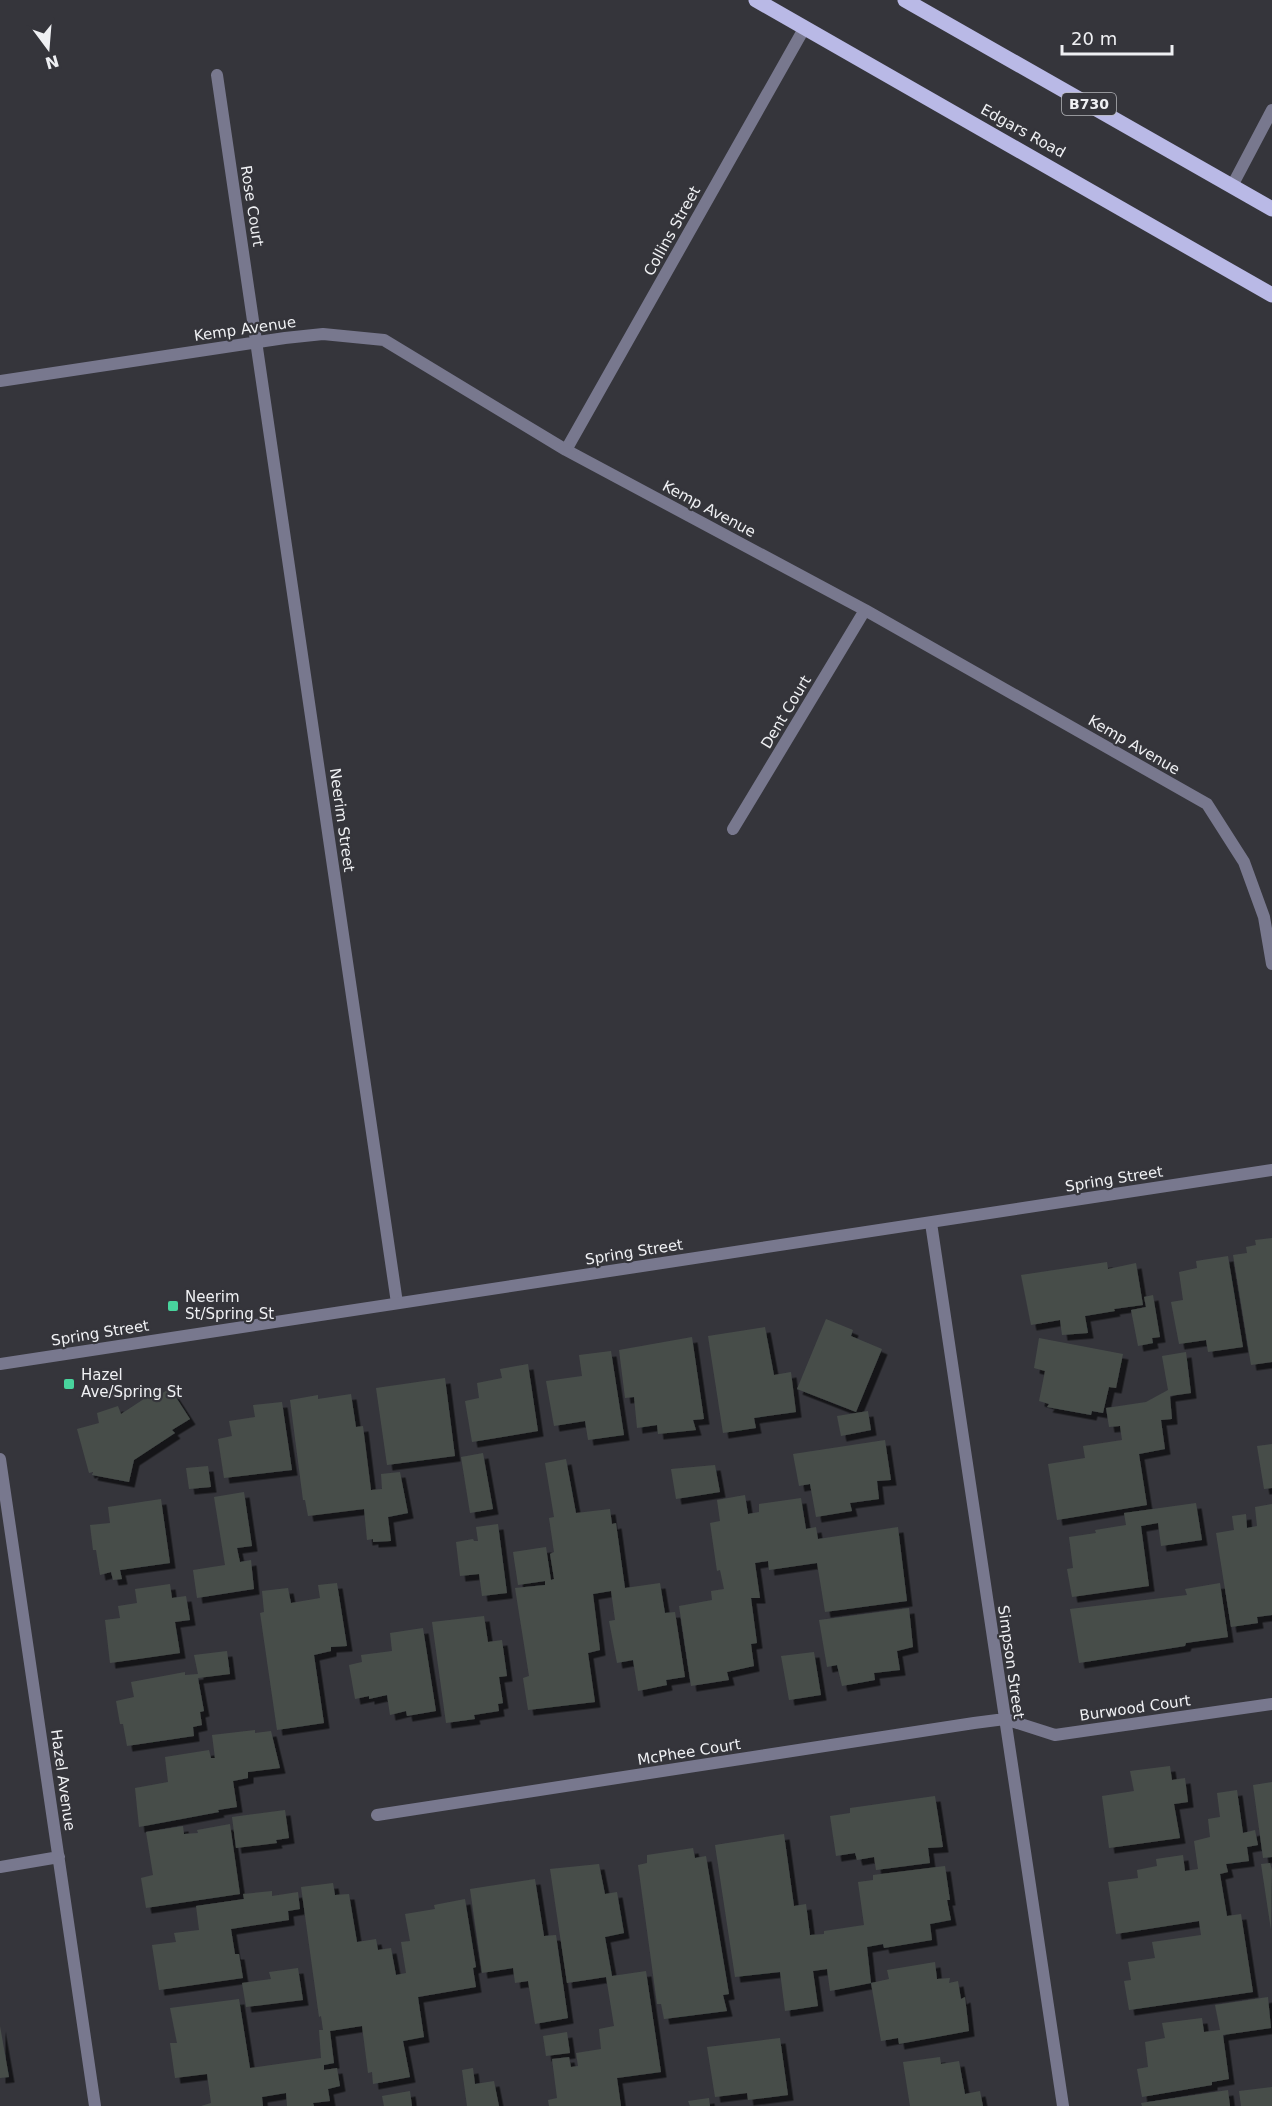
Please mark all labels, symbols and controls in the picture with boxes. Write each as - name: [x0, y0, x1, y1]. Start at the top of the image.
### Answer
- north arrow: [18, 18, 78, 78]
- scale bar: [1062, 18, 1172, 56]
- text: 20 m: [1071, 28, 1117, 49]
- text: N: [43, 51, 61, 73]
- road number: B730: [1062, 93, 1116, 115]
- street label: Edgars Road: [977, 100, 1069, 162]
- street label: Rose Court: [237, 164, 267, 248]
- street label: Collins Street: [640, 183, 704, 279]
- street label: Kemp Avenue: [193, 313, 297, 345]
- street label: Kemp Avenue: [659, 477, 759, 541]
- street label: Dent Court: [757, 672, 815, 752]
- street label: Kemp Avenue: [1085, 711, 1183, 779]
- street label: Neerim Street: [326, 767, 358, 873]
- street label: Spring Street: [1064, 1162, 1164, 1196]
- street label: Spring Street: [584, 1235, 684, 1269]
- place label: Neerim St/Spring St: [185, 1288, 274, 1323]
- marker: Neerim St/Spring St: [166, 1299, 180, 1313]
- street label: Spring Street: [50, 1316, 150, 1350]
- place label: Hazel Ave/Spring St: [81, 1366, 182, 1401]
- marker: Hazel Ave/Spring St: [62, 1377, 76, 1391]
- street label: Simpson Street: [994, 1604, 1028, 1720]
- street label: Burwood Court: [1078, 1691, 1192, 1725]
- street label: Hazel Avenue: [47, 1728, 79, 1832]
- street label: McPhee Court: [636, 1735, 742, 1769]

